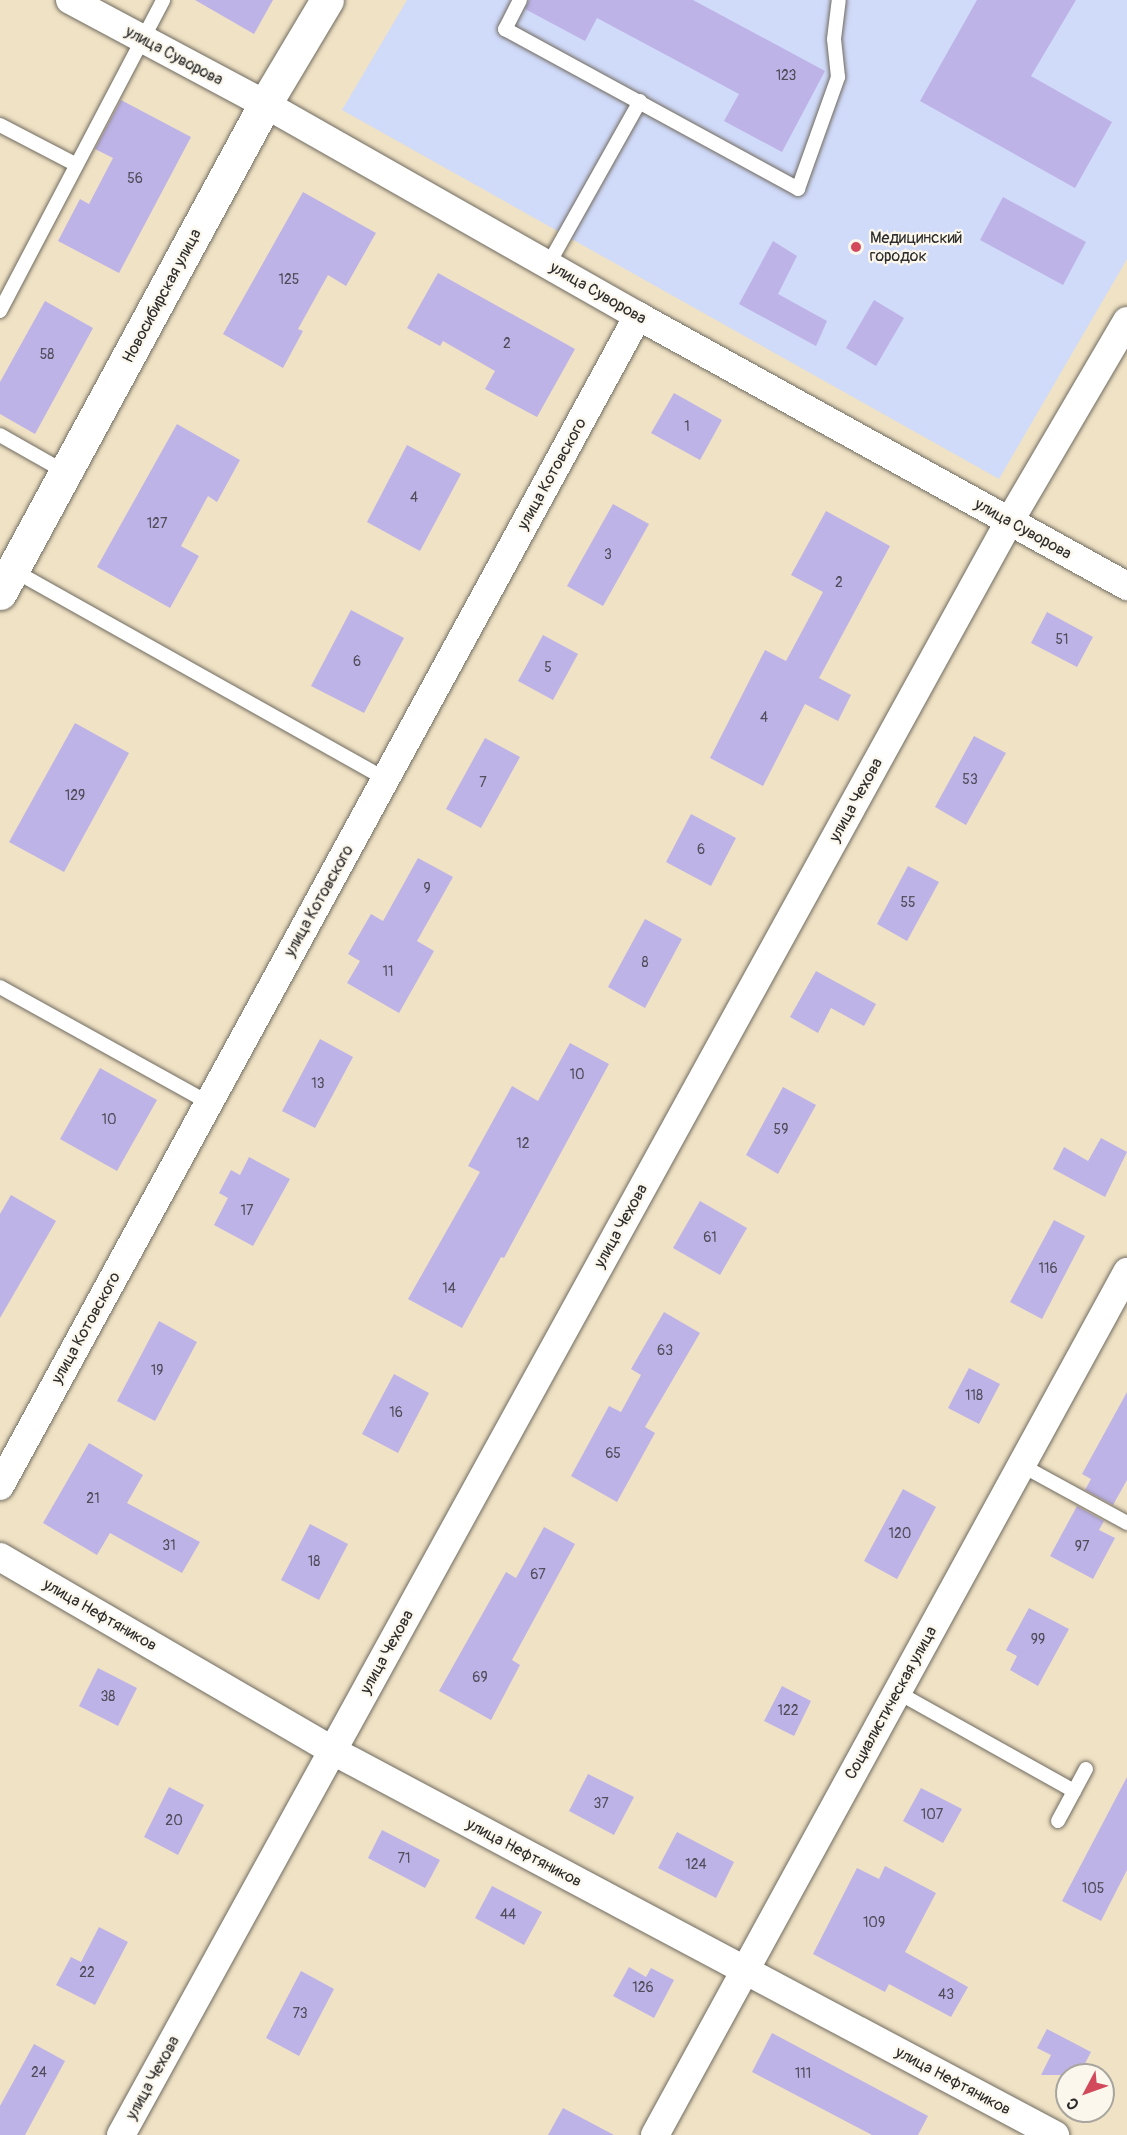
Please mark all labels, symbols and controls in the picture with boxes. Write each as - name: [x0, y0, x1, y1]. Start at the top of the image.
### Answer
- street label: улица Суворова: [122, 22, 226, 90]
- house number: 123: [776, 68, 796, 84]
- house number: 56: [127, 171, 143, 187]
- street label: Новосибирская улица: [119, 226, 205, 366]
- place label: Медицинский городок: [870, 228, 962, 266]
- marker: Медицинский городок: [847, 238, 865, 256]
- street label: улица Суворова: [546, 258, 650, 328]
- house number: 125: [279, 272, 299, 288]
- house number: 2: [503, 336, 511, 352]
- house number: 58: [40, 347, 54, 363]
- street label: улица Котовского: [513, 415, 591, 533]
- house number: 1: [684, 419, 690, 435]
- house number: 4: [410, 490, 418, 506]
- street label: улица Суворова: [971, 494, 1075, 564]
- house number: 127: [147, 516, 167, 532]
- house number: 3: [604, 547, 612, 563]
- house number: 2: [835, 575, 843, 591]
- house number: 51: [1055, 632, 1069, 648]
- house number: 6: [353, 654, 361, 670]
- house number: 5: [544, 660, 552, 676]
- house number: 4: [760, 710, 768, 726]
- street label: улица Чехова: [825, 755, 887, 845]
- house number: 53: [962, 772, 978, 788]
- house number: 7: [479, 775, 487, 791]
- house number: 129: [65, 788, 85, 804]
- street label: улица Котовского: [280, 842, 358, 960]
- house number: 6: [697, 842, 705, 858]
- house number: 9: [423, 881, 431, 897]
- house number: 55: [900, 895, 916, 911]
- house number: 8: [641, 955, 649, 971]
- house number: 11: [383, 964, 393, 980]
- house number: 10: [569, 1067, 585, 1083]
- house number: 13: [311, 1076, 325, 1092]
- house number: 10: [101, 1112, 117, 1128]
- house number: 59: [774, 1122, 788, 1138]
- house number: 12: [516, 1136, 530, 1152]
- street label: улица Чехова: [590, 1181, 652, 1271]
- house number: 17: [241, 1203, 253, 1219]
- house number: 61: [703, 1230, 717, 1246]
- house number: 116: [1038, 1261, 1058, 1277]
- street label: улица Котовского: [47, 1269, 125, 1387]
- house number: 14: [442, 1281, 456, 1297]
- house number: 63: [657, 1343, 673, 1359]
- house number: 19: [151, 1363, 163, 1379]
- house number: 118: [965, 1388, 983, 1404]
- house number: 16: [389, 1405, 403, 1421]
- house number: 65: [605, 1446, 621, 1462]
- house number: 21: [86, 1491, 100, 1507]
- house number: 120: [889, 1526, 911, 1542]
- house number: 31: [162, 1538, 176, 1554]
- house number: 97: [1075, 1539, 1089, 1555]
- house number: 18: [308, 1554, 320, 1570]
- house number: 67: [530, 1567, 546, 1583]
- street label: улица Нефтяников: [40, 1575, 160, 1655]
- street label: улица Чехова: [356, 1607, 418, 1697]
- street label: Социалистическая улица: [841, 1623, 941, 1783]
- house number: 99: [1031, 1632, 1045, 1648]
- house number: 69: [472, 1670, 488, 1686]
- house number: 38: [101, 1689, 115, 1705]
- house number: 122: [777, 1703, 799, 1719]
- house number: 37: [593, 1796, 609, 1812]
- house number: 107: [921, 1807, 943, 1823]
- house number: 20: [165, 1813, 183, 1829]
- street label: улица Нефтяников: [463, 1814, 585, 1892]
- house number: 71: [398, 1851, 410, 1867]
- house number: 124: [685, 1857, 707, 1873]
- house number: 105: [1082, 1881, 1104, 1897]
- house number: 44: [500, 1907, 516, 1923]
- house number: 109: [863, 1915, 885, 1931]
- house number: 22: [79, 1965, 95, 1981]
- house number: 126: [632, 1980, 654, 1996]
- house number: 43: [938, 1987, 954, 2003]
- house number: 73: [292, 2006, 308, 2022]
- street label: улица Чехова: [122, 2033, 184, 2123]
- street label: улица Нефтяников: [892, 2042, 1014, 2120]
- north arrow: [1055, 2063, 1115, 2123]
- house number: 24: [31, 2065, 47, 2081]
- house number: 111: [795, 2066, 811, 2082]
- text: С: [1062, 2093, 1084, 2114]

